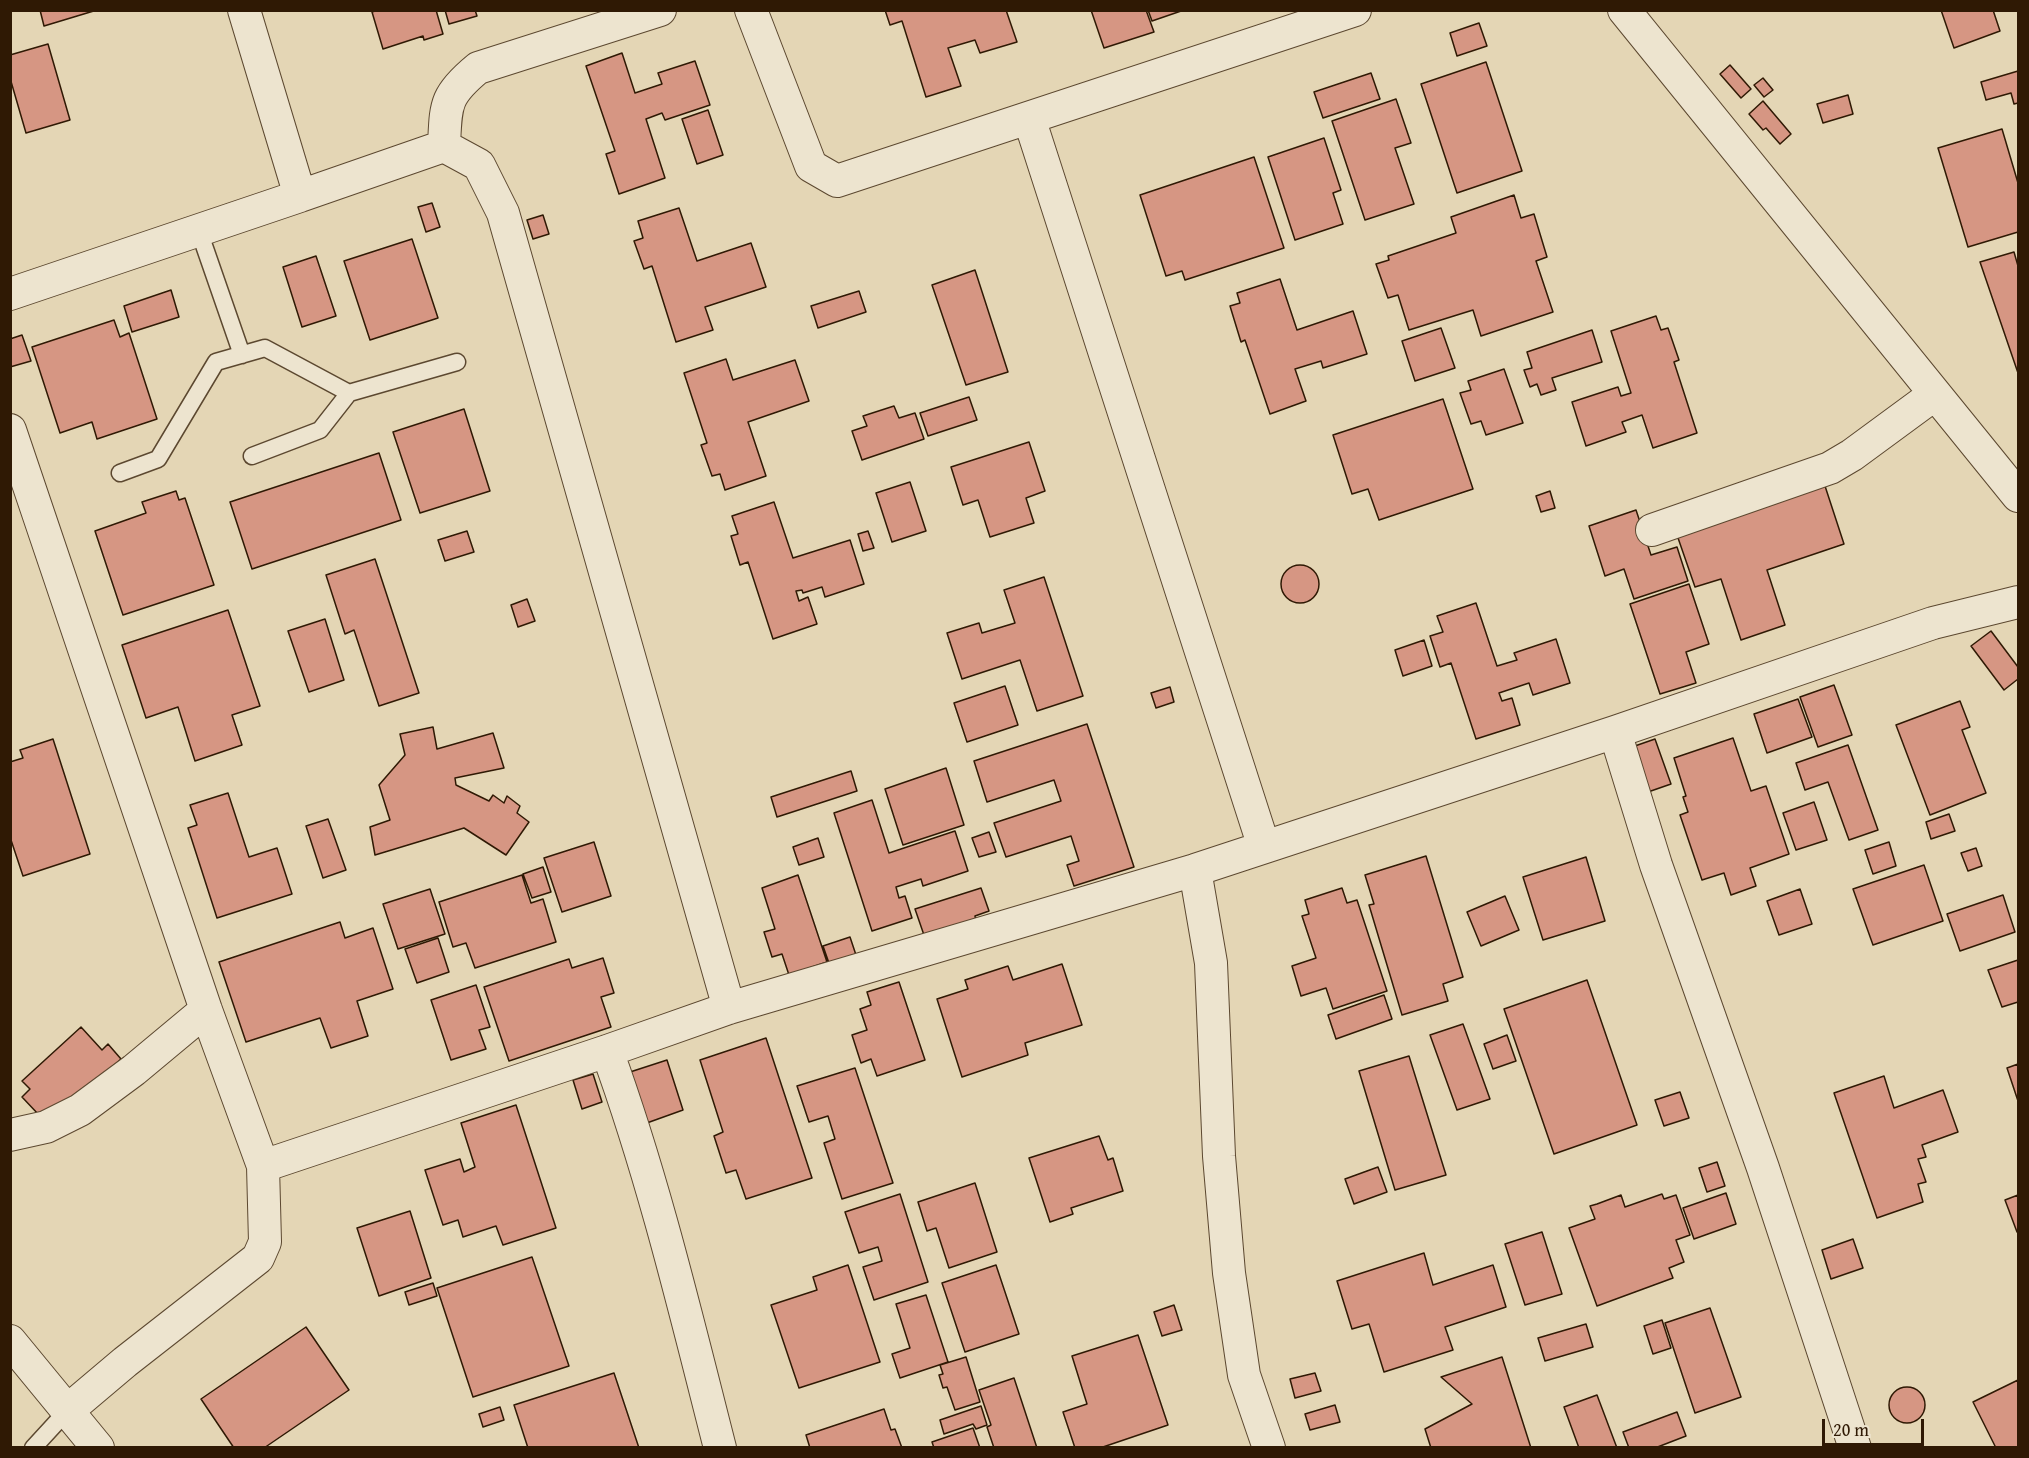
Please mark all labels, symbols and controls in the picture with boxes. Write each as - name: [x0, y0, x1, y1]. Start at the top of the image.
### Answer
- scale bar: [1825, 1407, 1927, 1445]
- text: 20 m: [1833, 1416, 1869, 1443]

